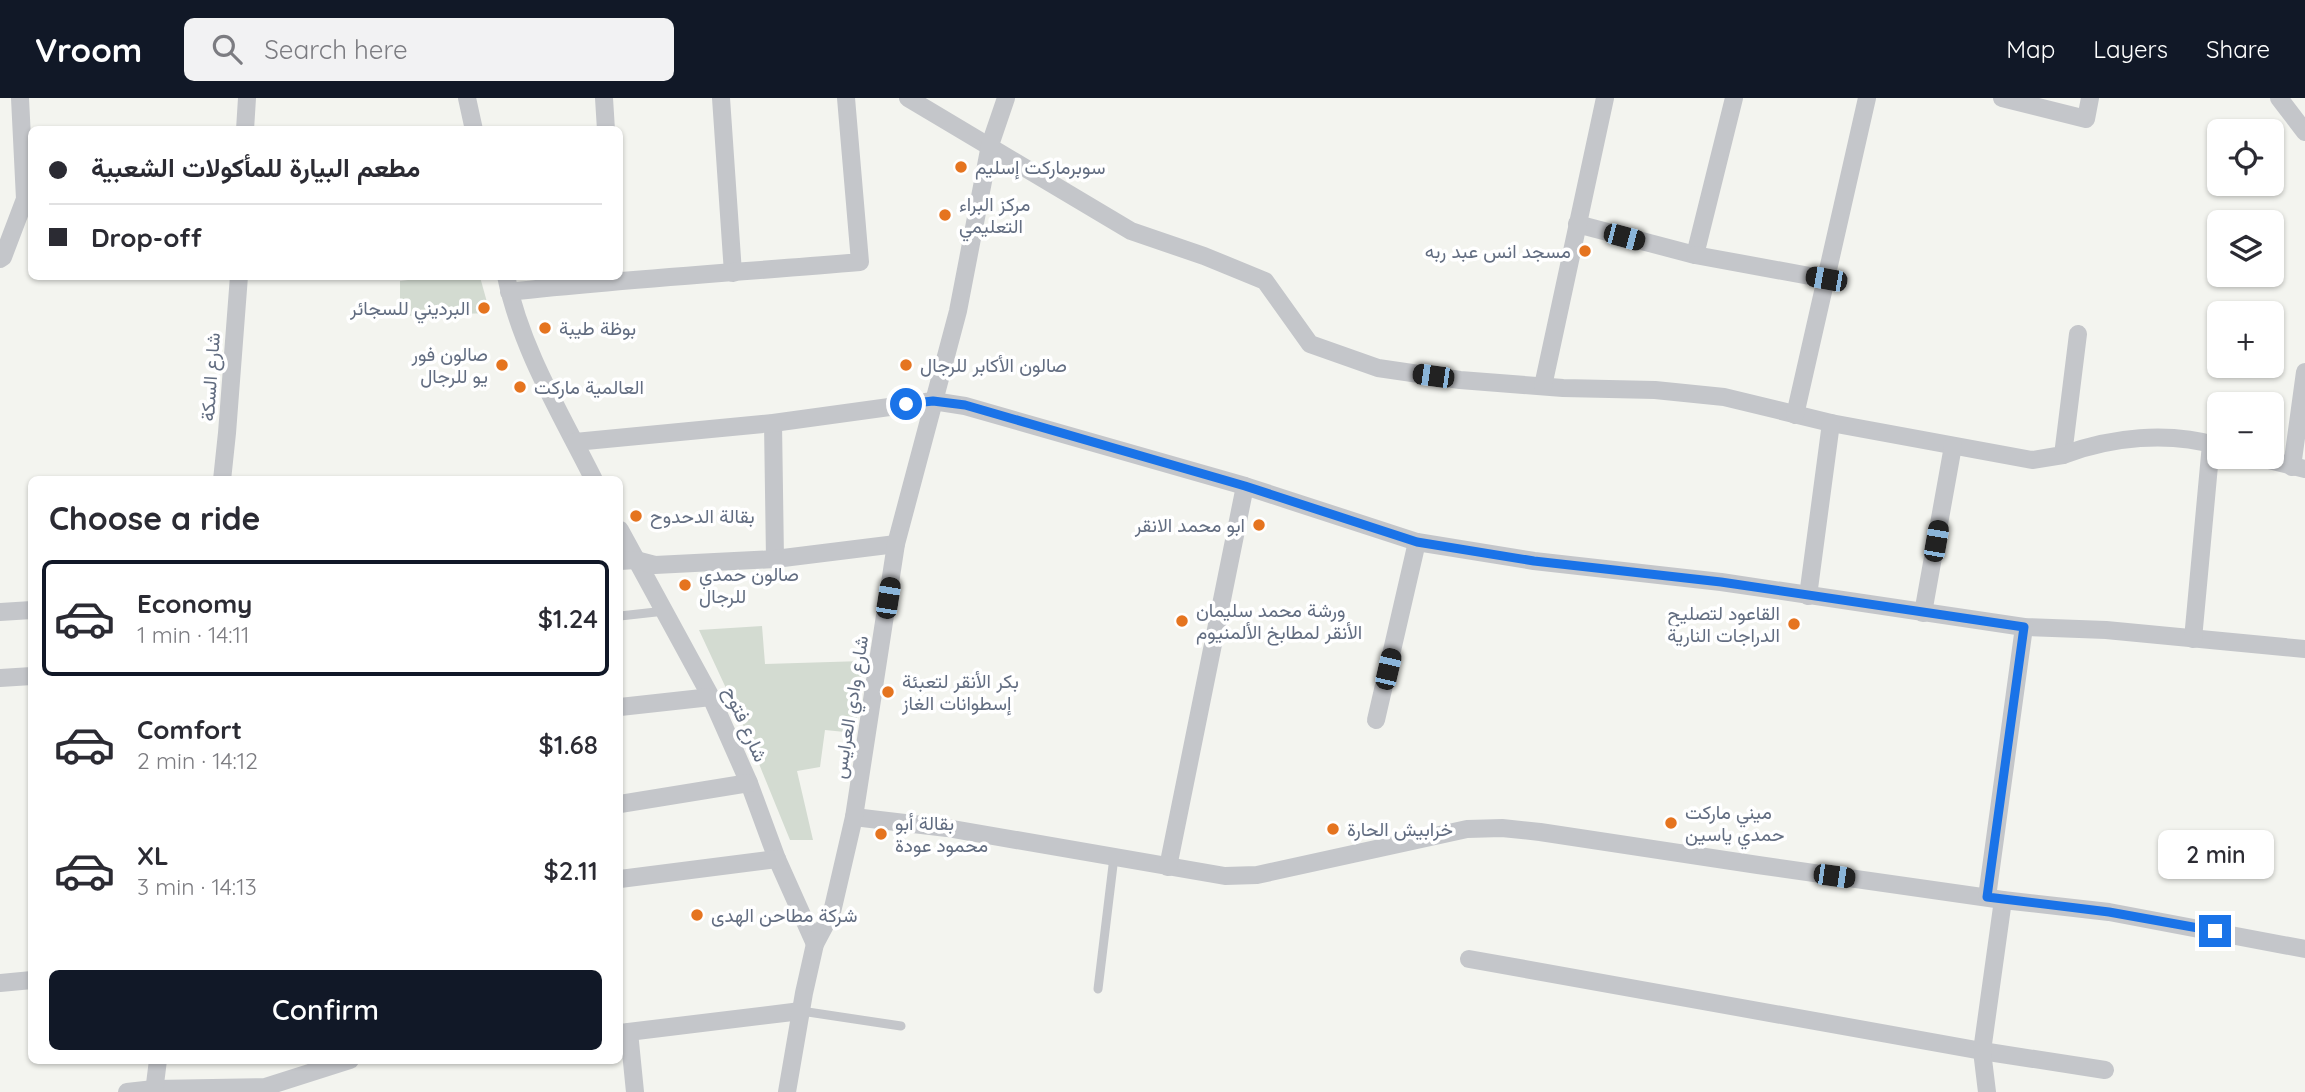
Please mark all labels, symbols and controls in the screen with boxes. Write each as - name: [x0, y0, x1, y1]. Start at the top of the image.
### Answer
- search box: [184, 18, 674, 81]
- text: Vroom: [35, 29, 142, 70]
- icon: search: [208, 30, 246, 68]
- text: Search here: [264, 33, 408, 66]
- text: Map: [2006, 34, 2055, 64]
- text: Layers: [2093, 34, 2168, 64]
- text: Share: [2206, 34, 2270, 64]
- map controls: [2207, 119, 2284, 469]
- button: locate: [2207, 119, 2284, 196]
- text: مطعم البيارة للمأكولات الشعبية: [91, 151, 420, 184]
- place label: سوبرماركت إسليم: [975, 155, 1105, 180]
- marker: سوبرماركت إسليم: [953, 159, 969, 175]
- place label: مركز البراء التعليمي: [959, 192, 1030, 242]
- marker: مركز البراء التعليمي: [937, 207, 953, 223]
- button: layers: [2207, 210, 2284, 287]
- text: Drop-off: [91, 221, 202, 254]
- car: [1601, 221, 1648, 253]
- place label: مسجد انس عبد ربه: [1425, 239, 1571, 263]
- marker: مسجد انس عبد ربه: [1577, 243, 1593, 259]
- car: [1804, 265, 1849, 293]
- place label: البرديني للسجائر: [349, 296, 470, 324]
- marker: البرديني للسجائر: [476, 300, 492, 316]
- button: +: [2207, 301, 2284, 378]
- place label: بوظة طيبة: [559, 316, 636, 340]
- marker: بوظة طيبة: [537, 320, 553, 336]
- street label: شارع السكة: [195, 332, 226, 422]
- place label: صالون فور يو للرجال: [411, 342, 488, 388]
- place label: صالون الأكابر للرجال: [920, 353, 1067, 377]
- marker: صالون فور يو للرجال: [494, 357, 510, 373]
- marker: صالون الأكابر للرجال: [898, 357, 914, 373]
- car: [1411, 363, 1456, 389]
- place label: العالمية ماركت: [534, 375, 644, 399]
- marker: العالمية ماركت: [512, 379, 528, 395]
- route start: [890, 388, 922, 420]
- button: −: [2207, 392, 2284, 469]
- text: Choose a ride: [49, 498, 261, 538]
- place label: بقالة الدحدوح: [650, 504, 755, 529]
- marker: بقالة الدحدوح: [628, 508, 644, 524]
- place label: ابو محمد الانقر: [1134, 513, 1245, 537]
- marker: ابو محمد الانقر: [1251, 517, 1267, 533]
- car: [1923, 518, 1950, 564]
- place label: صالون حمدي للرجال: [699, 562, 799, 608]
- car: [875, 576, 902, 620]
- marker: صالون حمدي للرجال: [677, 577, 693, 593]
- icon: car: [53, 587, 116, 650]
- text: Economy: [137, 587, 252, 620]
- place label: ورشة محمد سليمان الأنقر لمطابخ الألمنيوم: [1196, 598, 1362, 646]
- place label: القاعود لتصليح الدراجات النارية: [1667, 601, 1780, 647]
- text: $1.24: [538, 602, 598, 635]
- marker: ورشة محمد سليمان الأنقر لمطابخ الألمنيوم: [1174, 613, 1190, 629]
- marker: القاعود لتصليح الدراجات النارية: [1786, 616, 1802, 632]
- text: 1 min · 14:11: [137, 620, 250, 649]
- street label: شارع وادي العرايس: [827, 634, 877, 781]
- car: [1374, 646, 1403, 692]
- place label: بكر الأنقر لتعبئة إسطوانات الغاز: [901, 669, 1019, 716]
- street label: شارع فتوح: [718, 683, 773, 766]
- marker: بكر الأنقر لتعبئة إسطوانات الغاز: [880, 684, 896, 700]
- icon: car: [53, 713, 116, 776]
- text: Comfort: [137, 713, 242, 746]
- text: $1.68: [539, 728, 598, 761]
- text: 2 min · 14:12: [137, 746, 258, 775]
- place label: ميني ماركت حمدي ياسين: [1685, 800, 1784, 850]
- place label: بقالة أبو محمود عودة: [895, 811, 988, 857]
- marker: ميني ماركت حمدي ياسين: [1663, 815, 1679, 831]
- place label: خرابيش الحارة: [1347, 817, 1453, 841]
- marker: خرابيش الحارة: [1325, 821, 1341, 837]
- marker: بقالة أبو محمود عودة: [873, 826, 889, 842]
- callout: 2 min: [2157, 830, 2273, 878]
- icon: car: [53, 839, 116, 902]
- text: XL: [137, 839, 169, 872]
- text: 2 min: [2186, 840, 2246, 869]
- text: $2.11: [544, 854, 598, 887]
- car: [1812, 863, 1857, 889]
- text: 3 min · 14:13: [137, 872, 257, 901]
- place label: شركة مطاحن الهدى: [711, 903, 857, 927]
- marker: شركة مطاحن الهدى: [689, 907, 705, 923]
- route end: [2199, 915, 2231, 947]
- button: Confirm: [49, 970, 602, 1050]

